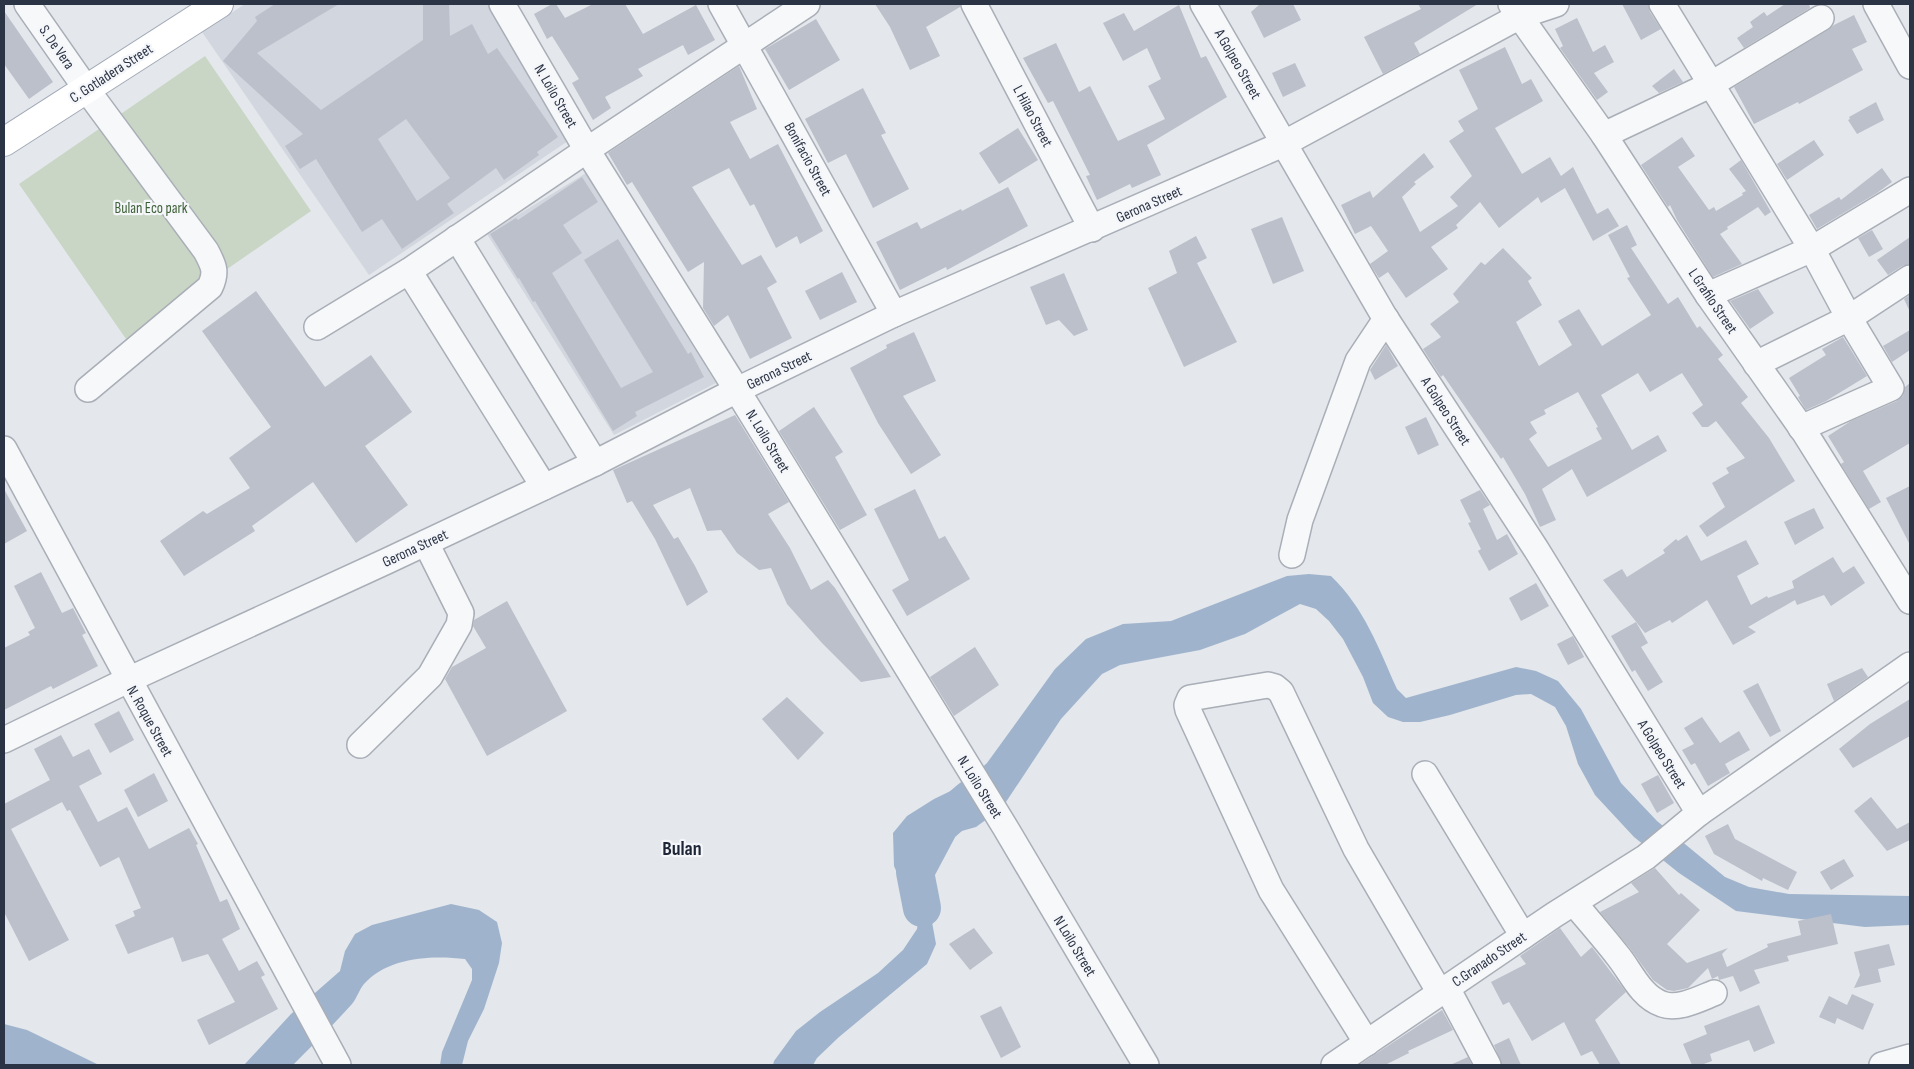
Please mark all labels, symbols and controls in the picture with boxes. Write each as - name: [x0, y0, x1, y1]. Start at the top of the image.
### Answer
- street label: S. De Vera: [35, 22, 79, 73]
- street label: A Golpeo Street: [1209, 25, 1265, 103]
- street label: C. Gotladera Street: [66, 39, 157, 107]
- street label: N. Loilo Street: [530, 61, 582, 132]
- street label: L Hilao Street: [1008, 82, 1057, 151]
- street label: Bonifacio Street: [780, 119, 836, 200]
- street label: Gerona Street: [1113, 181, 1185, 227]
- park label: Bulan Eco park: [115, 199, 188, 218]
- street label: L Grafilo Street: [1684, 265, 1742, 338]
- street label: Gerona Street: [744, 346, 815, 394]
- street label: A Golpeo Street: [1416, 373, 1475, 449]
- street label: N. Loilo Street: [741, 406, 794, 477]
- street label: Gerona Street: [379, 525, 451, 572]
- street label: N. Roque Street: [122, 682, 177, 761]
- street label: A Golpeo Street: [1632, 715, 1690, 793]
- street label: N. Loilo Street: [953, 752, 1006, 822]
- district label: Bulan: [662, 837, 702, 861]
- street label: N Loilo Street: [1049, 912, 1100, 980]
- street label: C.Granado Street: [1448, 927, 1530, 991]

